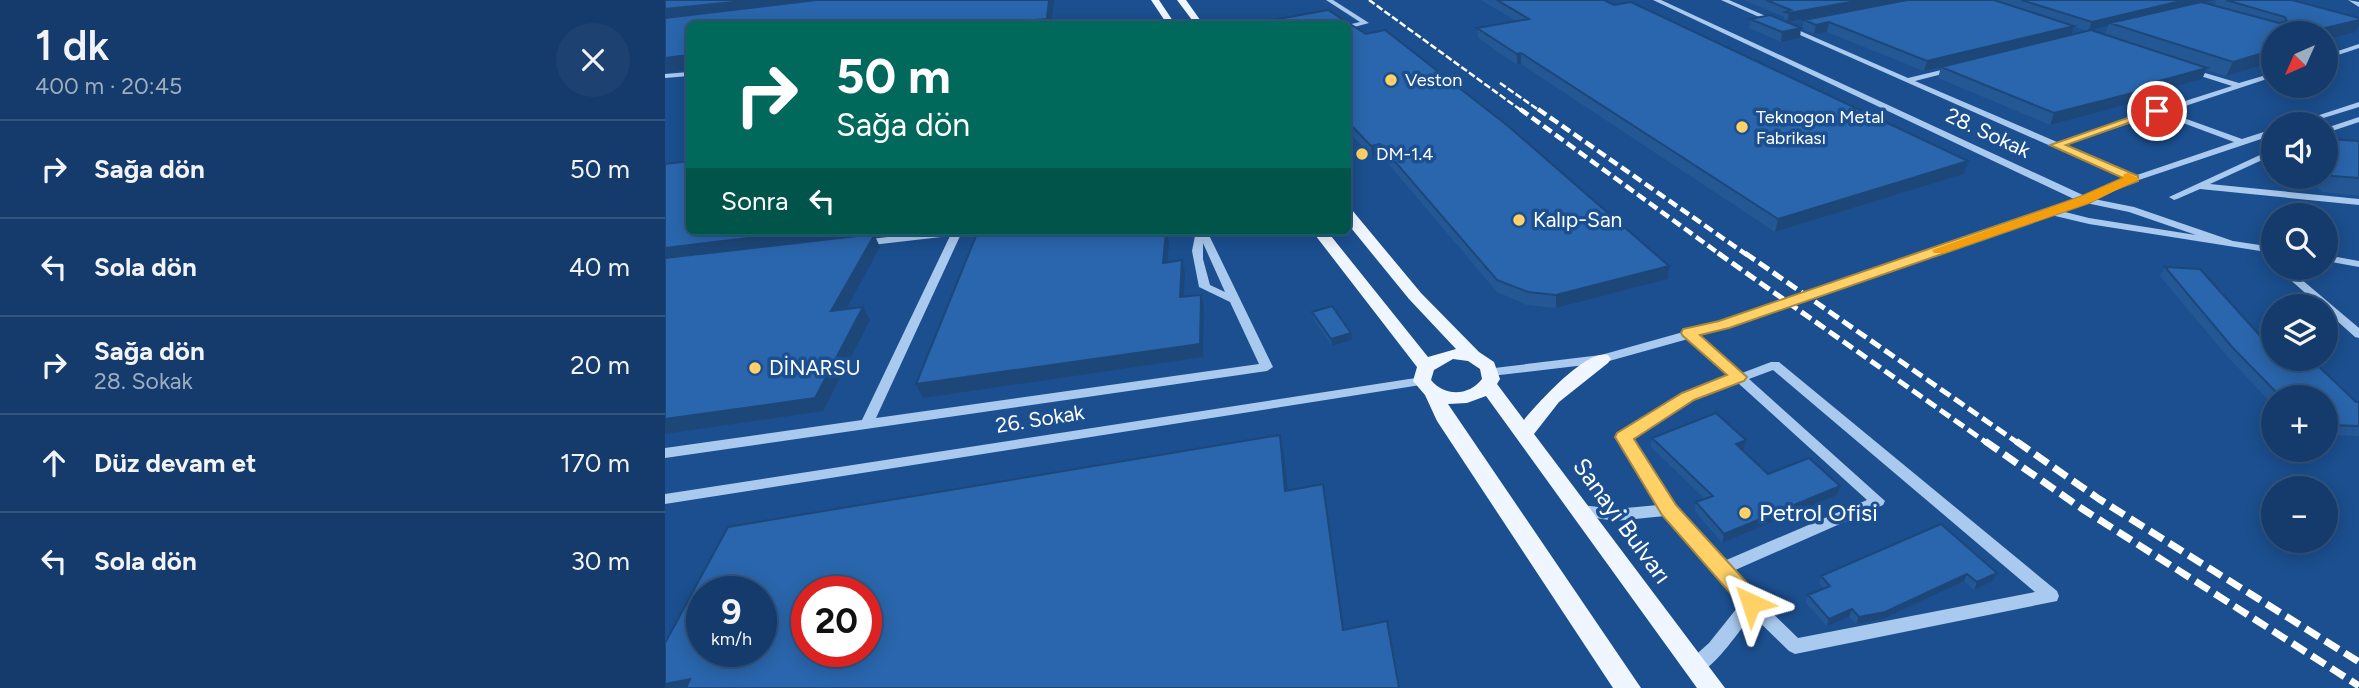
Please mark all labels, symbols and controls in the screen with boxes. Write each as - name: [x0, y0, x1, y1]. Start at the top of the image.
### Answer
- text: 1 dk: [35, 20, 109, 71]
- north arrow: [2261, 21, 2338, 98]
- map controls: [2261, 21, 2338, 553]
- button: close: [556, 23, 630, 97]
- text: 50 m: [836, 46, 951, 105]
- icon: right: [721, 49, 812, 140]
- place label: Veston: [1405, 69, 1462, 91]
- text: 400 m · 20:45: [35, 72, 182, 100]
- marker: Veston: [1383, 72, 1399, 88]
- pin: [2127, 81, 2187, 141]
- icon: arrive: [2138, 92, 2176, 130]
- street label: 28. Sokak: [1942, 102, 2035, 163]
- text: Sağa dön: [836, 106, 970, 144]
- place label: Teknogon Metal Fabrikası: [1756, 106, 1884, 149]
- button: sound: [2261, 112, 2338, 189]
- marker: Teknogon Metal Fabrikası: [1734, 119, 1750, 135]
- place label: DM-1.4: [1376, 143, 1433, 165]
- marker: DM-1.4: [1354, 146, 1370, 162]
- icon: right: [35, 150, 73, 188]
- text: Sağa dön: [94, 153, 205, 185]
- text: 50 m: [570, 153, 630, 185]
- icon: left: [803, 182, 841, 220]
- text: Sonra: [721, 185, 789, 217]
- button: search: [2261, 203, 2338, 280]
- place label: Kalıp-San: [1533, 207, 1622, 232]
- marker: Kalıp-San: [1511, 212, 1527, 228]
- icon: left: [35, 248, 73, 286]
- text: Sola dön: [94, 251, 197, 283]
- text: 40 m: [569, 251, 630, 283]
- button: layers: [2261, 294, 2338, 371]
- text: Sağa dön: [94, 335, 205, 367]
- icon: right: [35, 346, 73, 384]
- text: 20 m: [570, 349, 630, 381]
- place label: DİNARSU: [769, 355, 861, 380]
- marker: DİNARSU: [747, 360, 763, 376]
- text: 28. Sokak: [94, 367, 193, 395]
- button: +: [2261, 385, 2338, 462]
- street label: 26. Sokak: [994, 399, 1087, 438]
- icon: ahead: [35, 444, 73, 482]
- text: Düz devam et: [94, 447, 256, 479]
- text: 170 m: [560, 447, 630, 479]
- street label: Sanayi Bulvarı: [1567, 452, 1678, 589]
- button: −: [2261, 476, 2338, 553]
- place label: Petrol Ofisi: [1759, 498, 1878, 527]
- marker: Petrol Ofisi: [1737, 505, 1753, 521]
- icon: left: [35, 542, 73, 580]
- text: Sola dön: [94, 545, 197, 577]
- text: 30 m: [571, 545, 630, 577]
- position arrow: [1714, 566, 1788, 640]
- speed limit sign: 20: [791, 576, 882, 667]
- text: 9: [721, 591, 742, 633]
- text: km/h: [711, 628, 752, 650]

